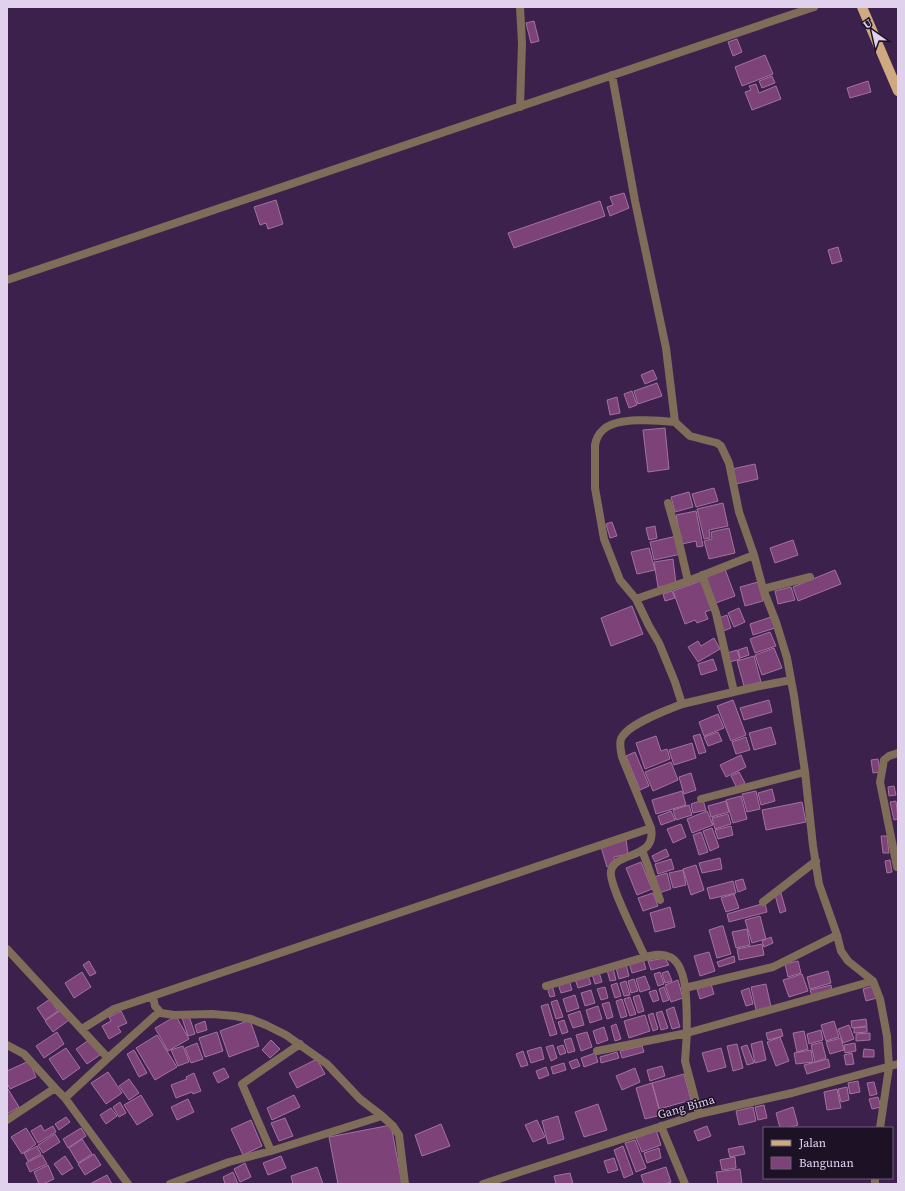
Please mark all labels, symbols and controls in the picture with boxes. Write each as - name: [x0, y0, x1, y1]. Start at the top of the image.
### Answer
- north arrow: [853, 12, 893, 52]
- text: U: [860, 16, 875, 33]
- street label: Gang Bima: [656, 1091, 717, 1123]
- legend: [763, 1127, 893, 1179]
- text: Jalan: [798, 1135, 826, 1151]
- text: Bangunan: [799, 1155, 854, 1171]

